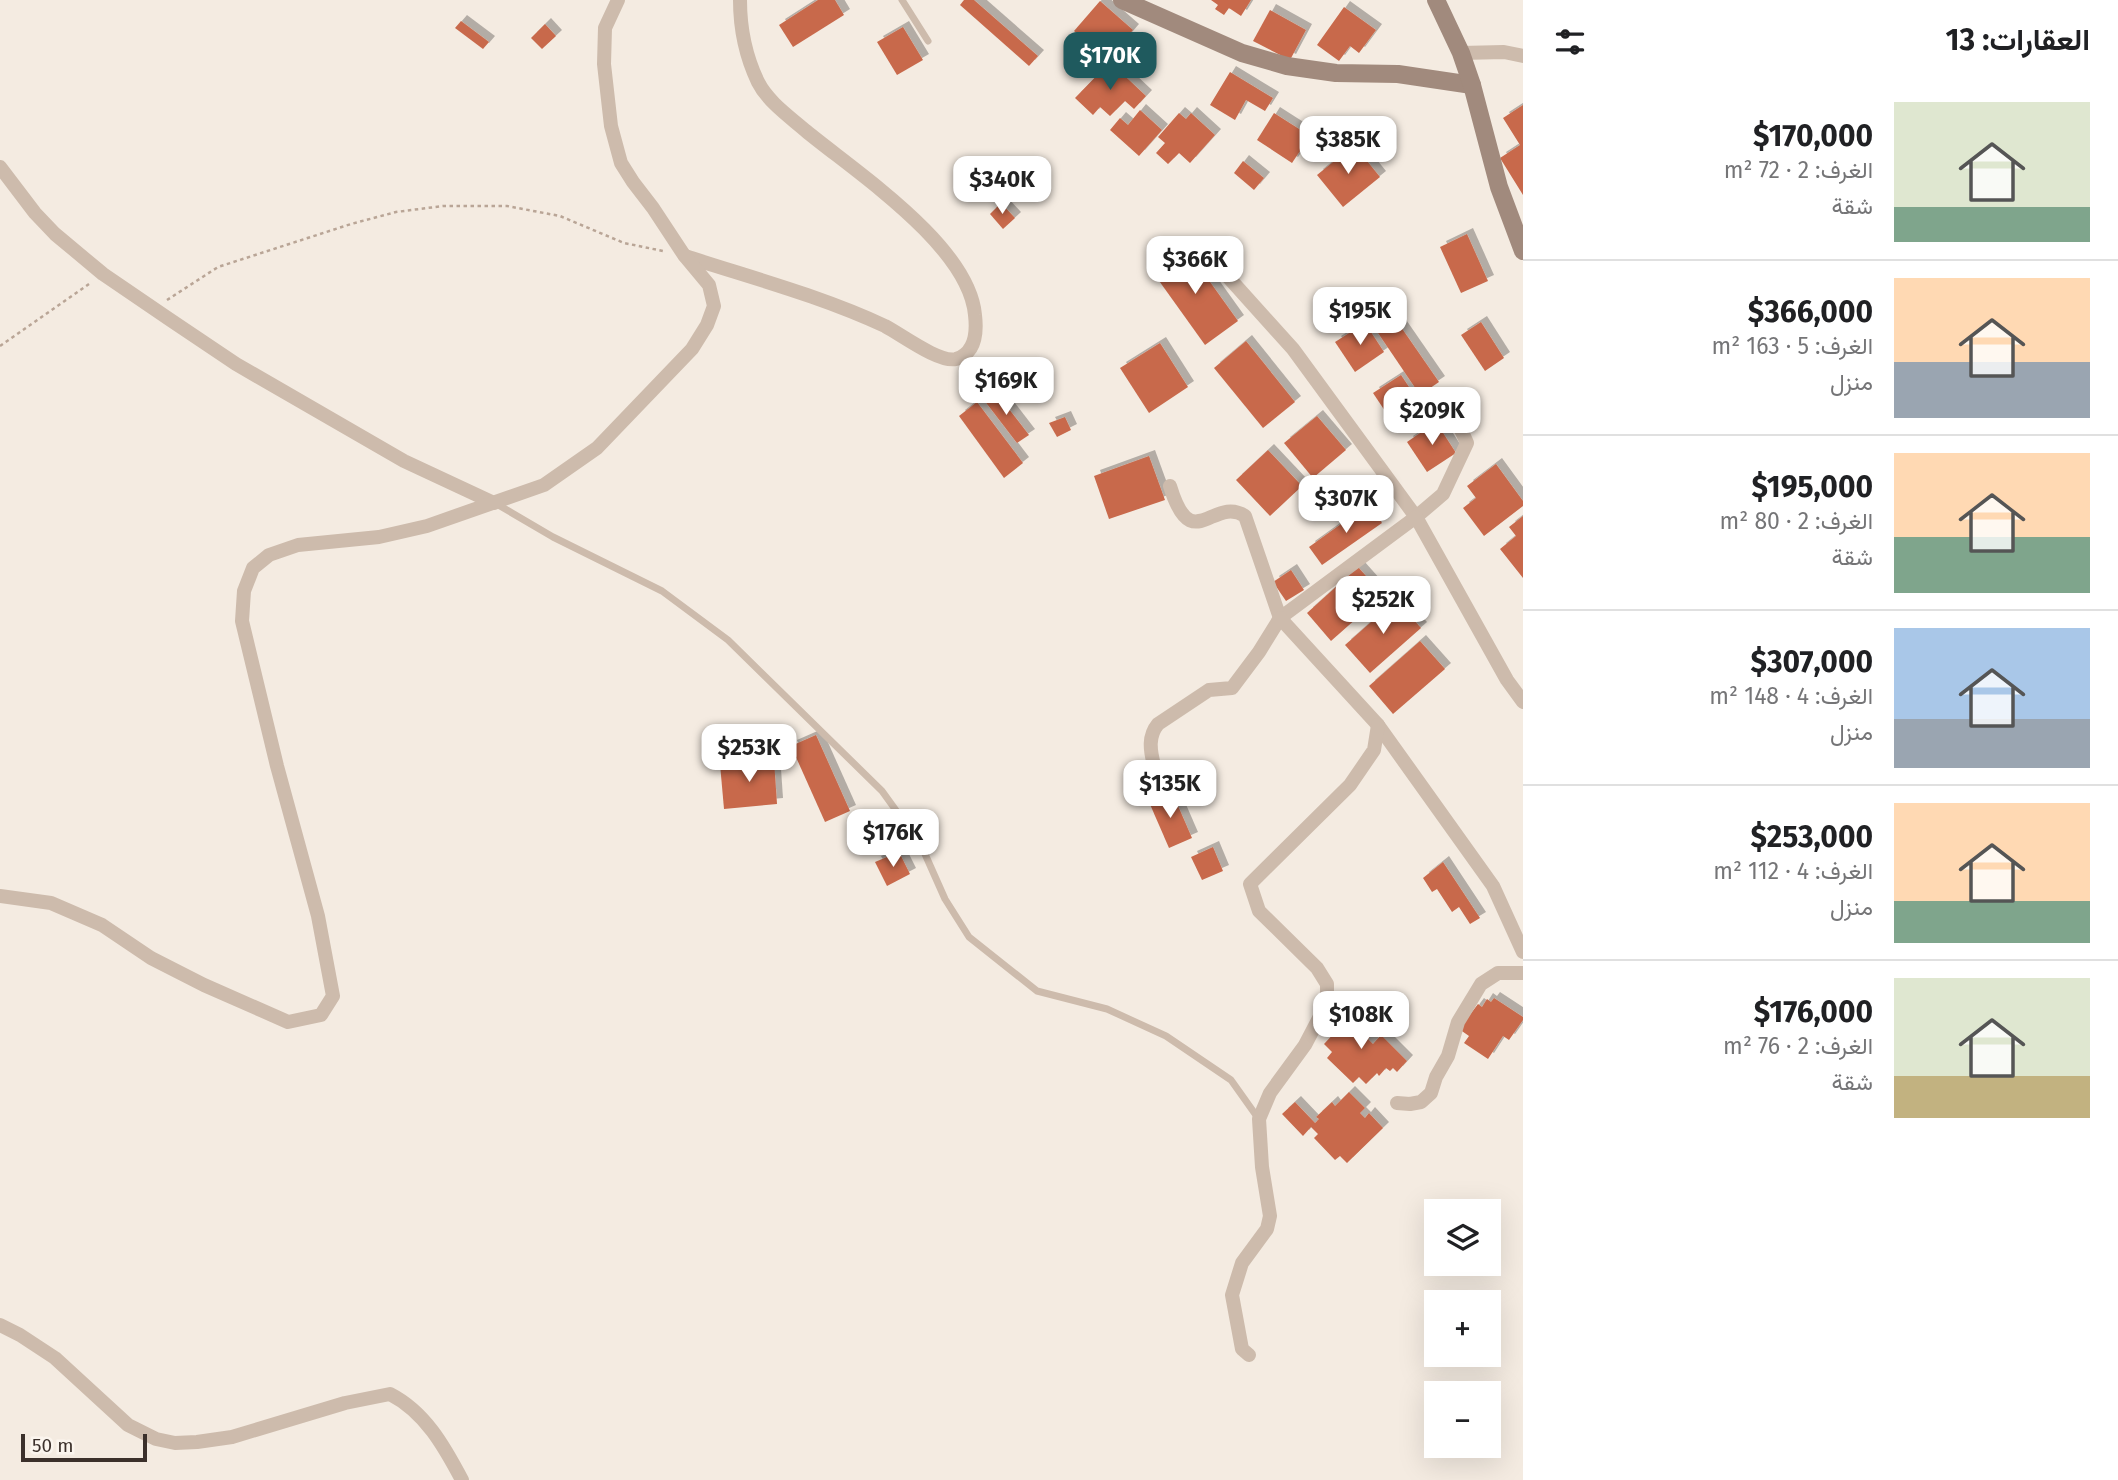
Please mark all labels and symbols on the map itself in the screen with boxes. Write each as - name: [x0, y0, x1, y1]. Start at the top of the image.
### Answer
- pin: $170K: [1061, 32, 1159, 92]
- pin: $385K: [1299, 116, 1397, 176]
- pin: $340K: [953, 156, 1051, 216]
- pin: $366K: [1146, 236, 1244, 296]
- pin: $195K: [1311, 288, 1409, 347]
- pin: $169K: [957, 358, 1055, 417]
- pin: $209K: [1383, 388, 1481, 447]
- pin: $307K: [1297, 476, 1395, 535]
- pin: $252K: [1334, 576, 1432, 636]
- pin: $253K: [700, 724, 798, 784]
- pin: $135K: [1121, 760, 1219, 820]
- pin: $176K: [844, 810, 942, 869]
- pin: $108K: [1312, 992, 1410, 1051]
- scale bar: [21, 1431, 147, 1463]

